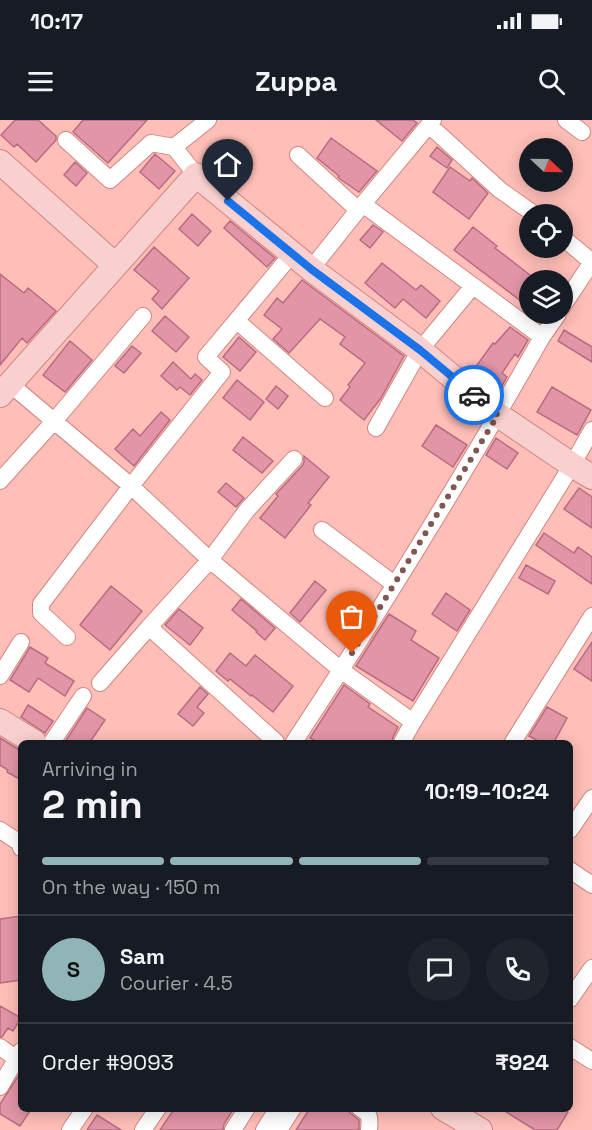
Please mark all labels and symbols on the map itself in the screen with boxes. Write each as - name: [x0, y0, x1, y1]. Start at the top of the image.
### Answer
- north arrow: [519, 138, 573, 192]
- pin: [202, 139, 253, 201]
- courier: [444, 365, 504, 425]
- pin: [326, 591, 377, 653]

